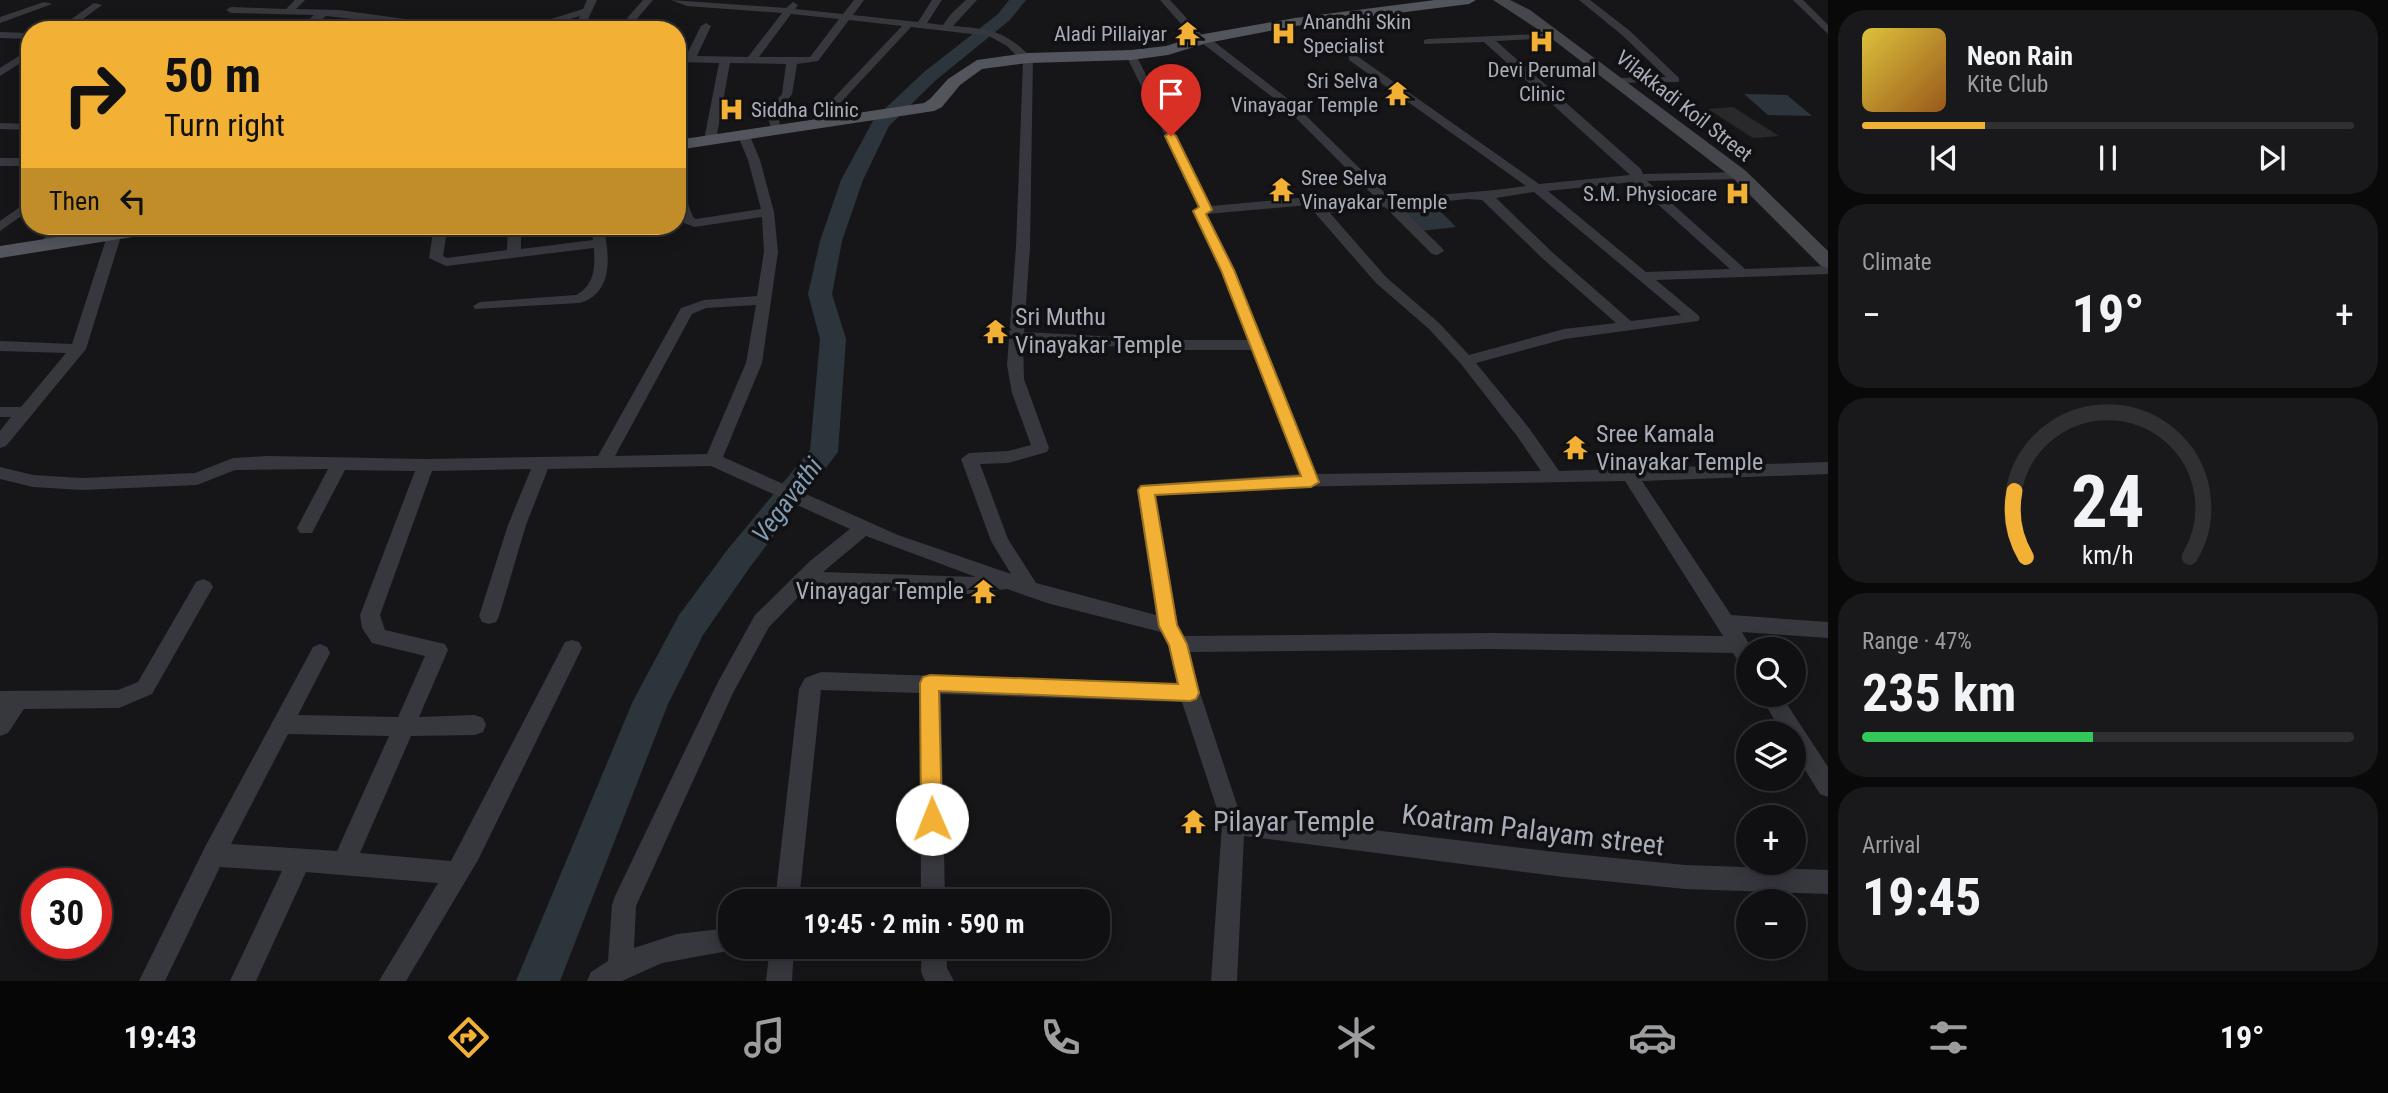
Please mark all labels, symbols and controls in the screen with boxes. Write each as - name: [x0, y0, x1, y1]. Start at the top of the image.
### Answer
- place label: Anandhi Skin Specialist: [1303, 10, 1411, 58]
- temple icon: Aladi Pillaiyar: [1173, 20, 1201, 48]
- hospital icon: Anandhi Skin Specialist: [1269, 20, 1297, 48]
- place label: Aladi Pillaiyar: [1054, 22, 1167, 46]
- hospital icon: Devi Perumal Clinic: [1528, 27, 1556, 55]
- text: Neon Rain: [1967, 41, 2073, 71]
- street label: Vilakkadi Koil Street: [1611, 45, 1757, 167]
- text: 50 m: [164, 47, 261, 104]
- icon: right: [49, 49, 140, 140]
- place label: Devi Perumal Clinic: [1488, 58, 1596, 106]
- pin: [1141, 64, 1201, 136]
- place label: Sri Selva Vinayagar Temple: [1231, 69, 1378, 117]
- text: Kite Club: [1967, 71, 2048, 98]
- icon: arrive: [1152, 75, 1190, 113]
- temple icon: Sri Selva Vinayagar Temple: [1384, 79, 1412, 107]
- hospital icon: Siddha Clinic: [717, 96, 745, 124]
- place label: Siddha Clinic: [751, 98, 859, 122]
- text: Turn right: [164, 106, 285, 144]
- icon: previous: [1925, 139, 1963, 177]
- icon: pause: [2089, 139, 2127, 177]
- icon: next: [2253, 139, 2291, 177]
- place label: Sree Selva Vinayakar Temple: [1301, 166, 1447, 214]
- temple icon: Sree Selva Vinayakar Temple: [1267, 176, 1295, 204]
- hospital icon: S.M. Physiocare: [1723, 180, 1751, 208]
- icon: left: [114, 182, 152, 220]
- place label: S.M. Physiocare: [1583, 182, 1717, 206]
- text: Then: [49, 186, 100, 216]
- text: Climate: [1862, 249, 1932, 276]
- text: 19°: [2072, 284, 2144, 345]
- text: −: [1862, 293, 1881, 337]
- text: +: [2335, 293, 2354, 337]
- place label: Sri Muthu Vinayakar Temple: [1015, 303, 1182, 359]
- temple icon: Sri Muthu Vinayakar Temple: [981, 317, 1009, 345]
- place label: Sree Kamala Vinayakar Temple: [1596, 420, 1763, 476]
- temple icon: Sree Kamala Vinayakar Temple: [1562, 434, 1590, 462]
- water label: Vegavathi: [746, 452, 829, 548]
- text: 24: [2071, 459, 2145, 545]
- text: km/h: [2082, 540, 2134, 569]
- place label: Vinayagar Temple: [796, 577, 964, 605]
- temple icon: Vinayagar Temple: [970, 577, 998, 605]
- text: Range · 47%: [1862, 628, 1972, 655]
- map controls: [1736, 637, 1806, 959]
- button: search: [1736, 637, 1806, 707]
- text: 235 km: [1862, 663, 2016, 724]
- button: layers: [1736, 721, 1806, 791]
- position arrow: [895, 782, 969, 856]
- street label: Koatram Palayam street: [1400, 798, 1666, 862]
- place label: Pilayar Temple: [1213, 805, 1375, 838]
- button: +: [1736, 805, 1806, 875]
- temple icon: Pilayar Temple: [1179, 807, 1207, 835]
- text: Arrival: [1862, 832, 1921, 859]
- text: 19:45: [1862, 867, 1981, 928]
- speed limit sign: 30: [21, 868, 112, 959]
- button: −: [1736, 889, 1806, 959]
- text: 19:45 · 2 min · 590 m: [804, 909, 1024, 939]
- icon: directions: [444, 1013, 493, 1062]
- icon: music: [740, 1013, 789, 1062]
- icon: phone: [1036, 1013, 1085, 1062]
- icon: climate: [1332, 1013, 1381, 1062]
- icon: car: [1628, 1013, 1677, 1062]
- icon: filters: [1924, 1013, 1973, 1062]
- text: 19:43: [123, 1018, 197, 1056]
- text: 19°: [2220, 1018, 2264, 1056]

